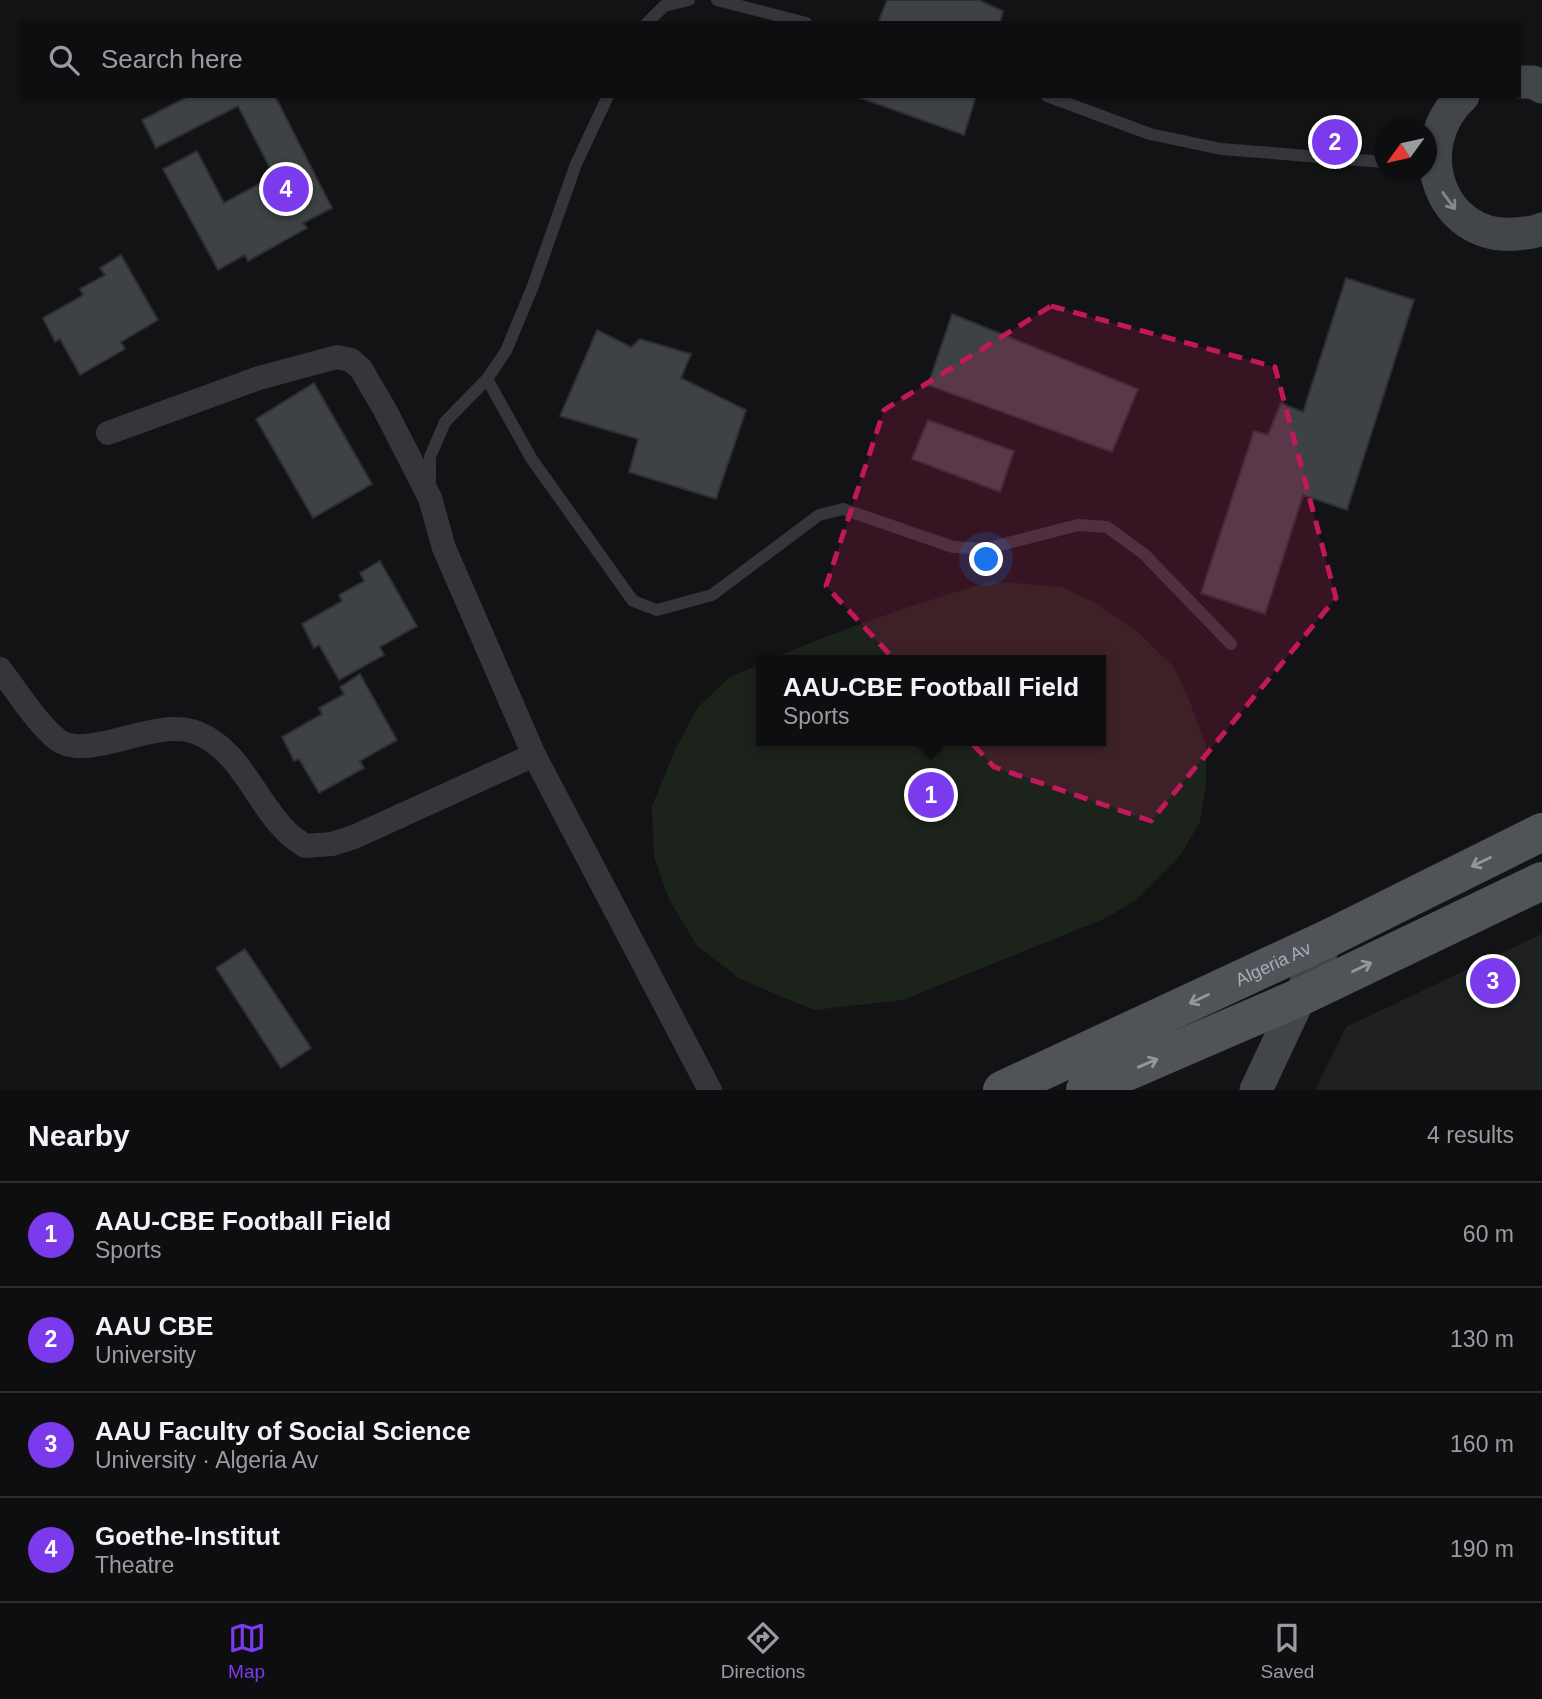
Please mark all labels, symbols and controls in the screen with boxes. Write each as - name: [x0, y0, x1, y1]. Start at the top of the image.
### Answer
- search box: [21, 21, 1521, 98]
- icon: search: [45, 41, 83, 79]
- text: Search here: [101, 44, 243, 74]
- pin: 2: [1312, 116, 1358, 168]
- north arrow: [1374, 119, 1437, 182]
- pin: 4: [263, 163, 309, 215]
- one-way arrow: [1441, 191, 1456, 210]
- your location: [969, 542, 1003, 576]
- popup: [756, 655, 1106, 746]
- text: AAU-CBE Football Field: [783, 672, 1079, 702]
- text: Sports: [783, 703, 849, 729]
- pin: 1: [908, 769, 954, 821]
- one-way arrow: [1471, 856, 1492, 870]
- street label: Algeria Av: [1232, 938, 1314, 990]
- pin: 3: [1470, 955, 1516, 1007]
- one-way arrow: [1351, 960, 1372, 974]
- one-way arrow: [1188, 993, 1210, 1006]
- one-way arrow: [1137, 1056, 1158, 1069]
- text: Nearby: [28, 1119, 130, 1152]
- text: 4 results: [1427, 1122, 1514, 1148]
- text: AAU-CBE Football Field: [95, 1206, 391, 1236]
- text: 1: [45, 1221, 57, 1247]
- text: 60 m: [1463, 1221, 1514, 1247]
- text: Sports: [95, 1237, 161, 1263]
- text: AAU CBE: [95, 1311, 213, 1341]
- text: 2: [45, 1326, 57, 1352]
- text: 130 m: [1450, 1326, 1514, 1352]
- text: University: [95, 1342, 196, 1368]
- text: AAU Faculty of Social Science: [95, 1416, 471, 1446]
- text: 3: [45, 1431, 57, 1457]
- text: 160 m: [1450, 1431, 1514, 1457]
- text: University · Algeria Av: [95, 1447, 318, 1473]
- text: Goethe-Institut: [95, 1521, 280, 1551]
- text: 4: [45, 1536, 57, 1562]
- text: 190 m: [1450, 1536, 1514, 1562]
- text: Theatre: [95, 1552, 174, 1578]
- tab: Map: [228, 1619, 266, 1683]
- tab: Directions: [721, 1619, 805, 1683]
- tab: Saved: [1260, 1619, 1314, 1683]

